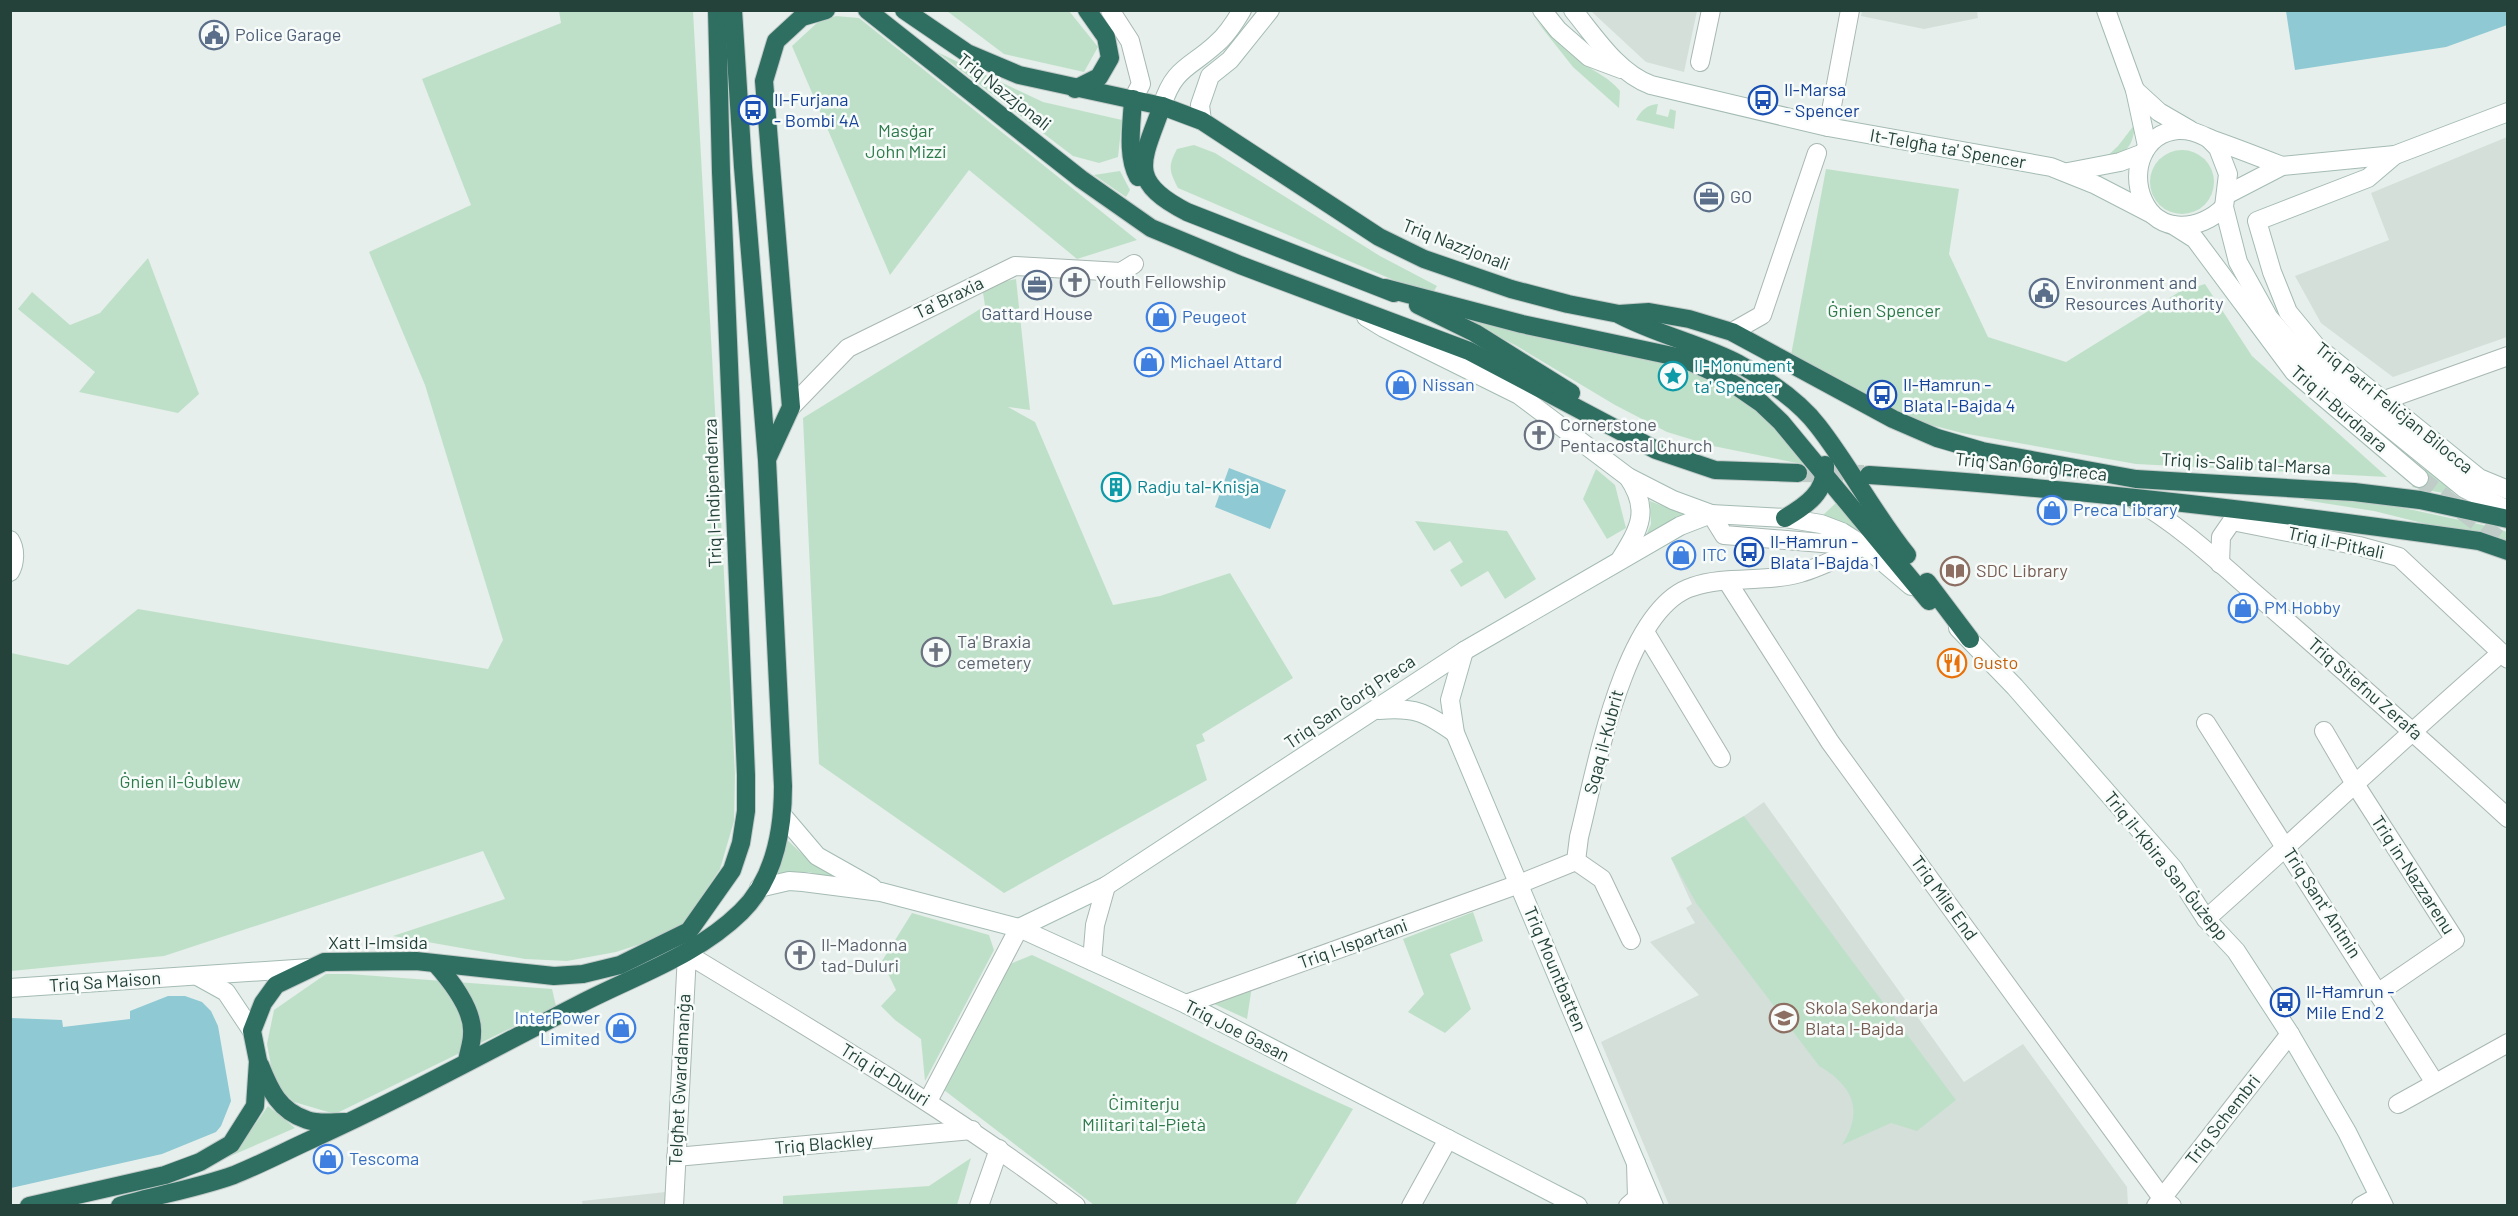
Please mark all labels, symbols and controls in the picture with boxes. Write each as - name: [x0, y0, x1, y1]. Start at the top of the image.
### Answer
- public building icon: Police Garage: [198, 19, 230, 51]
- place label: Police Garage: [235, 23, 341, 45]
- street label: Triq Nazzjonali: [953, 48, 1056, 135]
- place label: Il-Marsa - Spencer: [1784, 78, 1860, 121]
- bus stop icon: Il-Marsa - Spencer: [1747, 84, 1779, 116]
- place label: Il-Furjana - Bombi 4A: [774, 88, 860, 131]
- bus stop icon: Il-Furjana - Bombi 4A: [737, 94, 769, 126]
- park label: Masġar John Mizzi: [865, 119, 947, 162]
- street label: It-Telgħa ta' Spencer: [1868, 123, 2028, 173]
- office icon: GO: [1693, 181, 1725, 213]
- place label: GO: [1730, 185, 1752, 207]
- street label: Triq Nazzjonali: [1400, 214, 1513, 275]
- church icon: Youth Fellowship: [1059, 266, 1091, 298]
- office icon: Gattard House: [1021, 269, 1053, 301]
- place label: Youth Fellowship: [1096, 270, 1227, 292]
- street label: Ta' Braxia: [910, 271, 987, 323]
- place label: Environment and Resources Authority: [2065, 271, 2223, 314]
- public building icon: Environment and Resources Authority: [2028, 277, 2060, 309]
- park label: Ġnien Spencer: [1827, 299, 1941, 321]
- shop icon: Peugeot: [1145, 301, 1177, 333]
- place label: Gattard House: [981, 302, 1093, 324]
- place label: Peugeot: [1182, 305, 1247, 327]
- street label: Triq Patri Feliċjan Bilocca: [2311, 337, 2478, 478]
- shop icon: Michael Attard: [1133, 346, 1165, 378]
- place label: Michael Attard: [1170, 350, 1282, 372]
- place label: Il-Monument ta' Spencer: [1694, 354, 1793, 397]
- place icon: Il-Monument ta' Spencer: [1657, 360, 1689, 392]
- street label: Triq il-Burdnara: [2287, 360, 2393, 456]
- shop icon: Nissan: [1385, 369, 1417, 401]
- place label: Nissan: [1422, 373, 1475, 395]
- place label: Il-Ħamrun - Blata l-Bajda 4: [1903, 373, 2015, 416]
- bus stop icon: Il-Ħamrun - Blata l-Bajda 4: [1866, 379, 1898, 411]
- place label: Cornerstone Pentacostal Church: [1560, 413, 1712, 456]
- street label: Triq l-Indipendenza: [698, 418, 726, 568]
- church icon: Cornerstone Pentacostal Church: [1523, 419, 1555, 451]
- street label: Triq San Ġorġ Preca: [1954, 447, 2108, 485]
- street label: Triq is-Salib tal-Marsa: [2161, 448, 2331, 478]
- building icon: Radju tal-Knisja: [1100, 471, 1132, 503]
- place label: Radju tal-Knisja: [1137, 475, 1259, 497]
- shop icon: Preca Library: [2036, 494, 2068, 526]
- place label: Preca Library: [2073, 498, 2178, 520]
- street label: Triq il-Pitkali: [2286, 521, 2387, 563]
- place label: Il-Ħamrun - Blata l-Bajda 1: [1770, 530, 1879, 573]
- bus stop icon: Il-Ħamrun - Blata l-Bajda 1: [1733, 536, 1765, 568]
- shop icon: ITC: [1665, 539, 1697, 571]
- place label: ITC: [1702, 543, 1727, 565]
- library icon: SDC Library: [1939, 555, 1971, 587]
- place label: SDC Library: [1976, 559, 2068, 581]
- shop icon: PM Hobby: [2227, 592, 2259, 624]
- place label: PM Hobby: [2264, 596, 2340, 618]
- place label: Ta' Braxia cemetery: [957, 630, 1031, 673]
- street label: Triq Stiefnu Zerafa: [2304, 632, 2428, 744]
- church icon: Ta' Braxia cemetery: [920, 636, 952, 668]
- restaurant icon: Gusto: [1936, 647, 1968, 679]
- street label: Triq San Ġorġ Preca: [1280, 649, 1419, 753]
- place label: Gusto: [1973, 651, 2018, 673]
- street label: Sqaq il-Kubrit: [1579, 687, 1628, 796]
- park label: Ġnien il-Ġublew: [119, 770, 241, 792]
- street label: Triq il-Kbira San Ġużepp: [2100, 786, 2234, 944]
- street label: Triq in-Nazzarenu: [2367, 811, 2460, 938]
- street label: Triq Sant' Antnin: [2279, 843, 2367, 962]
- street label: Triq Mile End: [1907, 851, 1983, 944]
- street label: Triq Mountbatten: [1520, 903, 1592, 1034]
- street label: Triq l-Ispartani: [1295, 913, 1410, 973]
- street label: Xatt l-Imsida: [328, 931, 428, 953]
- place label: Il-Madonna tad-Duluri: [821, 933, 907, 976]
- church icon: Il-Madonna tad-Duluri: [784, 939, 816, 971]
- street label: Triq Sa Maison: [48, 966, 162, 996]
- place label: Il-Ħamrun - Mile End 2: [2306, 980, 2394, 1023]
- bus stop icon: Il-Ħamrun - Mile End 2: [2269, 986, 2301, 1018]
- street label: Telgħet Gwardamanġa: [663, 993, 695, 1167]
- street label: Triq Joe Gasan: [1181, 994, 1294, 1066]
- place label: Skola Sekondarja Blata l-Bajda: [1805, 996, 1938, 1039]
- school or university icon: Skola Sekondarja Blata l-Bajda: [1768, 1002, 1800, 1034]
- place label: InterPower Limited: [515, 1006, 600, 1049]
- shop icon: InterPower Limited: [605, 1012, 637, 1044]
- street label: Triq id-Duluri: [837, 1038, 934, 1110]
- street label: Triq Schembri: [2180, 1070, 2264, 1169]
- park label: Ċimiterju Militari tal-Pietà: [1082, 1092, 1206, 1135]
- street label: Triq Blackley: [774, 1128, 874, 1158]
- shop icon: Tescoma: [312, 1143, 344, 1175]
- place label: Tescoma: [349, 1147, 419, 1169]

